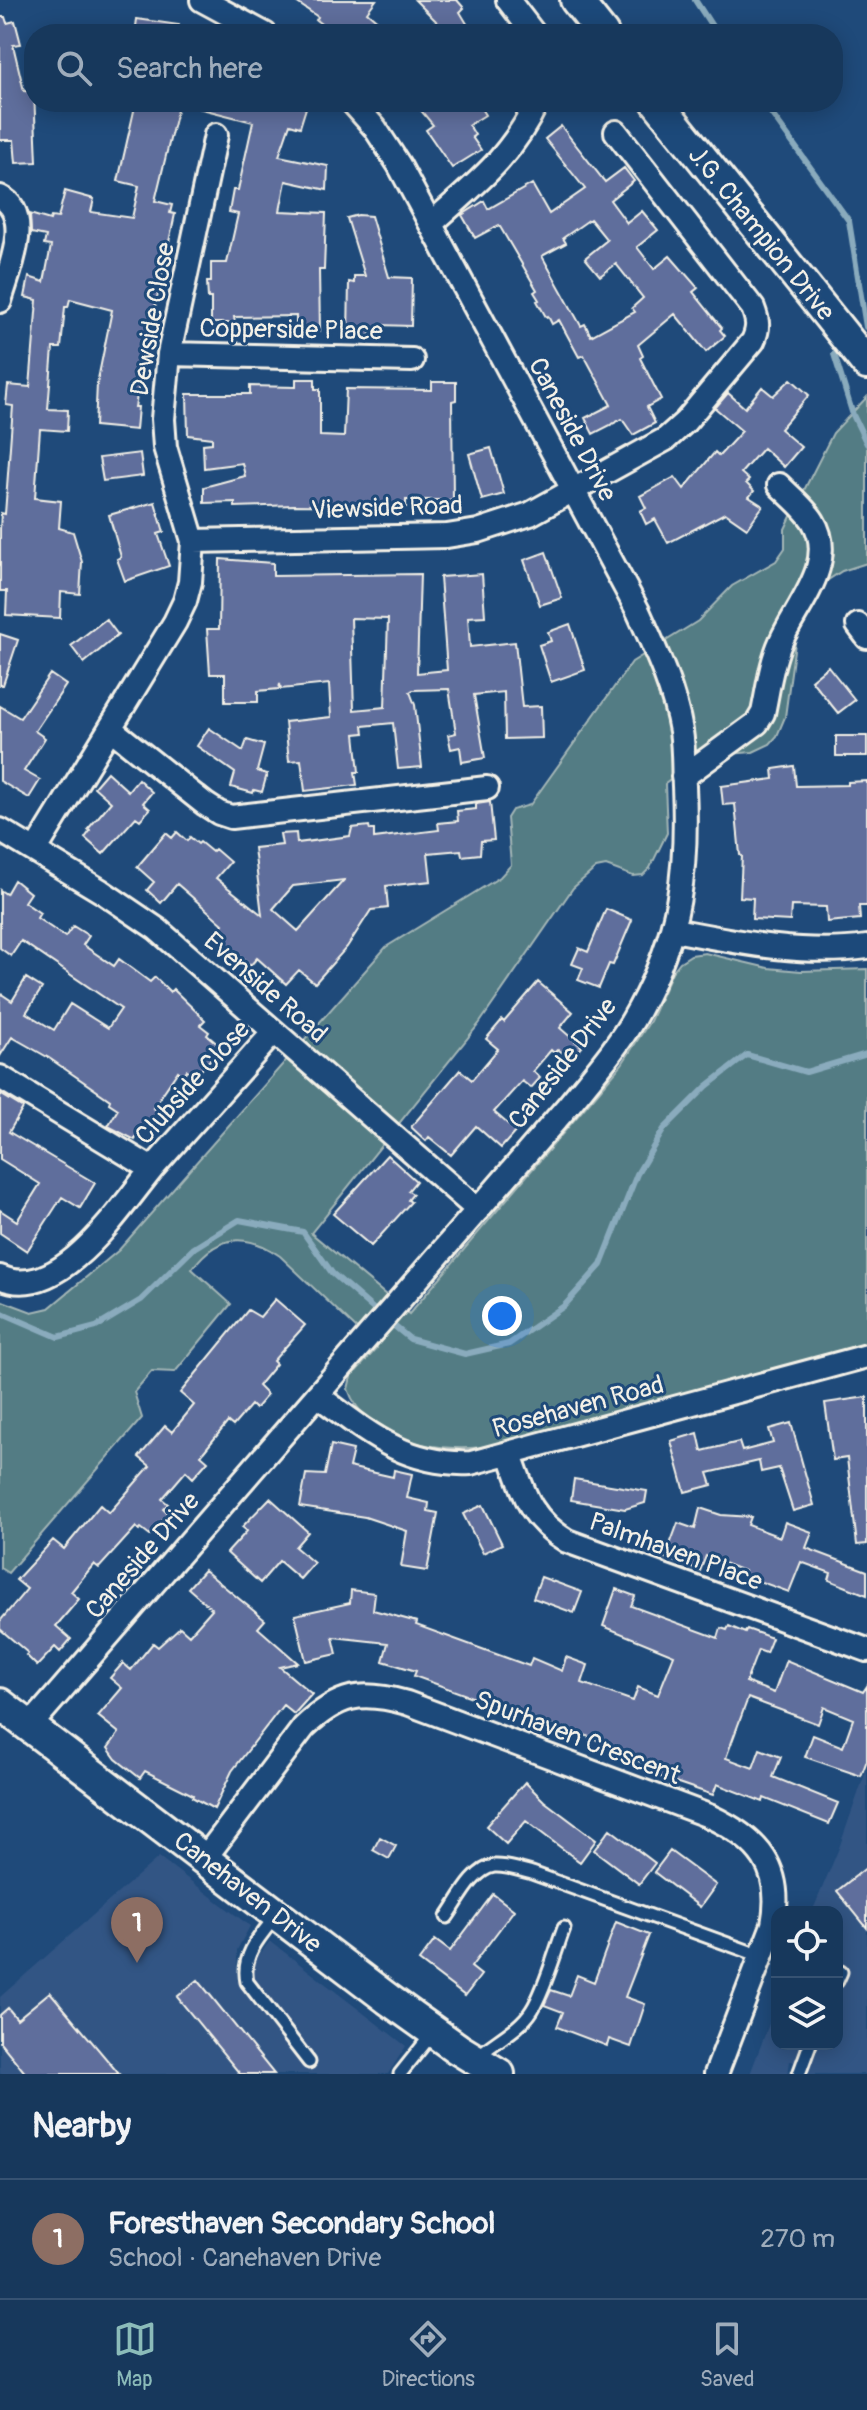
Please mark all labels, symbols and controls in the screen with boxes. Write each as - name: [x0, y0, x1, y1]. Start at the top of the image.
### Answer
- search box: [24, 24, 843, 112]
- icon: search: [52, 46, 96, 90]
- text: Search here: [116, 50, 263, 87]
- street label: J.G. Champion Drive: [681, 140, 842, 327]
- street label: Dewside Close: [124, 240, 182, 398]
- street label: Copperside Place: [199, 312, 383, 348]
- street label: Caneside Drive: [521, 352, 623, 507]
- street label: Viewside Road: [310, 489, 464, 527]
- street label: Evenside Road: [197, 925, 334, 1050]
- street label: Caneside Drive: [502, 991, 624, 1136]
- street label: Clubside Close: [129, 1014, 257, 1151]
- your location: [482, 1296, 522, 1336]
- street label: Rosehaven Road: [489, 1369, 667, 1445]
- street label: Caneside Drive: [79, 1485, 207, 1626]
- street label: Palmhaven Place: [585, 1506, 767, 1598]
- street label: Spurhaven Crescent: [470, 1684, 686, 1792]
- street label: Canehaven Drive: [167, 1825, 328, 1961]
- pin: 1: [111, 1897, 163, 1963]
- map controls: [771, 1906, 843, 2050]
- button: locate: [771, 1906, 843, 1978]
- button: layers: [771, 1978, 843, 2050]
- text: Nearby: [32, 2105, 131, 2148]
- text: Foresthaven Secondary School: [108, 2205, 495, 2242]
- text: 1: [53, 2223, 63, 2255]
- text: 270 m: [760, 2223, 835, 2255]
- text: School · Canehaven Drive: [108, 2242, 381, 2274]
- tab: Map: [113, 2317, 157, 2393]
- tab: Directions: [382, 2317, 475, 2393]
- tab: Saved: [700, 2317, 754, 2393]

